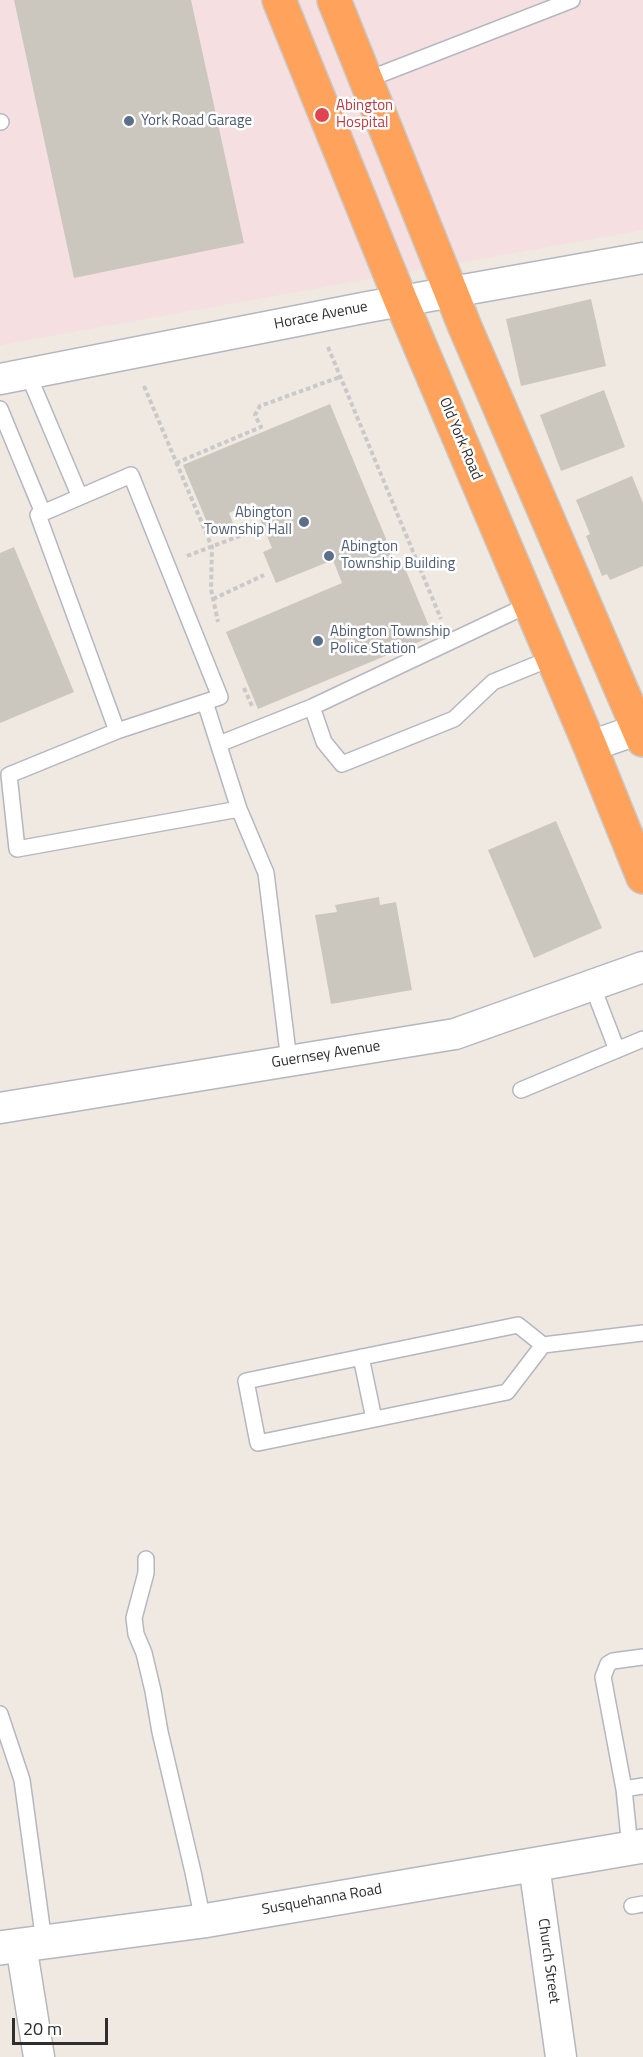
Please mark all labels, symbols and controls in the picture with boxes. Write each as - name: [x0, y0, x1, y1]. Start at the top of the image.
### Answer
- place label: Abington Hospital: [336, 97, 393, 132]
- marker: Abington Hospital: [313, 106, 331, 124]
- place label: York Road Garage: [141, 112, 252, 130]
- marker: York Road Garage: [122, 114, 136, 128]
- street label: Horace Avenue: [273, 298, 369, 334]
- street label: Old York Road: [435, 395, 485, 483]
- place label: Abington Township Hall: [204, 504, 292, 539]
- marker: Abington Township Hall: [297, 515, 311, 529]
- place label: Abington Township Building: [341, 538, 455, 573]
- marker: Abington Township Building: [322, 549, 336, 563]
- place label: Abington Township Police Station: [330, 623, 450, 658]
- marker: Abington Township Police Station: [311, 634, 325, 648]
- street label: Guernsey Avenue: [270, 1038, 382, 1072]
- street label: Susquehanna Road: [261, 1881, 383, 1919]
- street label: Church Street: [533, 1917, 563, 2005]
- scale bar: [15, 2006, 111, 2044]
- text: 20 m: [23, 2015, 62, 2042]

